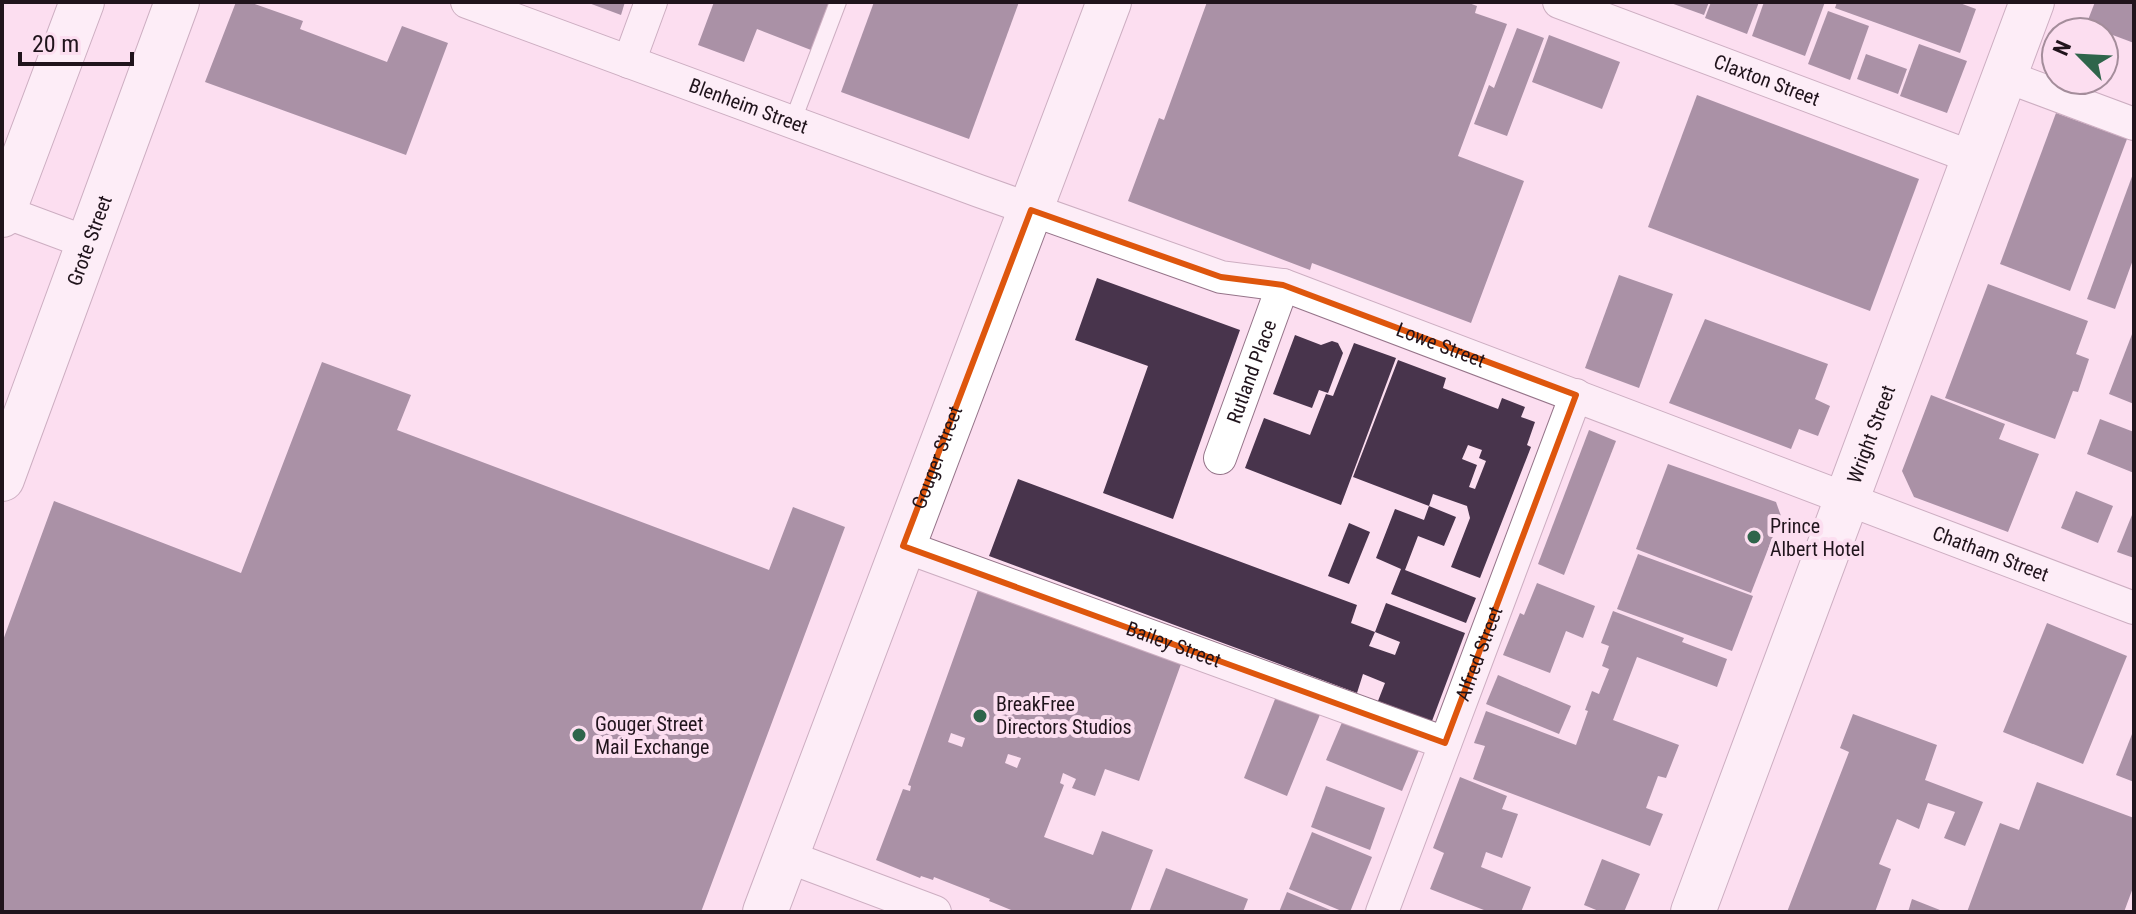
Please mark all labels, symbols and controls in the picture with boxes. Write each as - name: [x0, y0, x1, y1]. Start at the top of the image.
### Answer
- scale bar: [20, 16, 132, 66]
- north arrow: [2040, 16, 2120, 96]
- text: 20 m: [32, 30, 79, 58]
- text: N: [2048, 37, 2076, 59]
- street label: Claxton Street: [1711, 49, 1823, 111]
- street label: Blenheim Street: [686, 73, 811, 139]
- street label: Grote Street: [62, 192, 117, 289]
- street label: Rutland Place: [1222, 316, 1281, 427]
- street label: Lowe Street: [1393, 317, 1489, 373]
- street label: Wright Street: [1842, 382, 1900, 486]
- street label: Gouger Street: [906, 402, 967, 512]
- place label: Prince Albert Hotel: [1770, 514, 1865, 561]
- street label: Chatham Street: [1929, 521, 2052, 587]
- marker: Prince Albert Hotel: [1745, 528, 1763, 546]
- street label: Alfred Street: [1450, 603, 1508, 704]
- street label: Bailey Street: [1123, 616, 1224, 673]
- place label: BreakFree Directors Studios: [996, 692, 1132, 739]
- marker: BreakFree Directors Studios: [971, 707, 989, 725]
- place label: Gouger Street Mail Exchange: [595, 712, 709, 759]
- marker: Gouger Street Mail Exchange: [570, 726, 588, 744]

